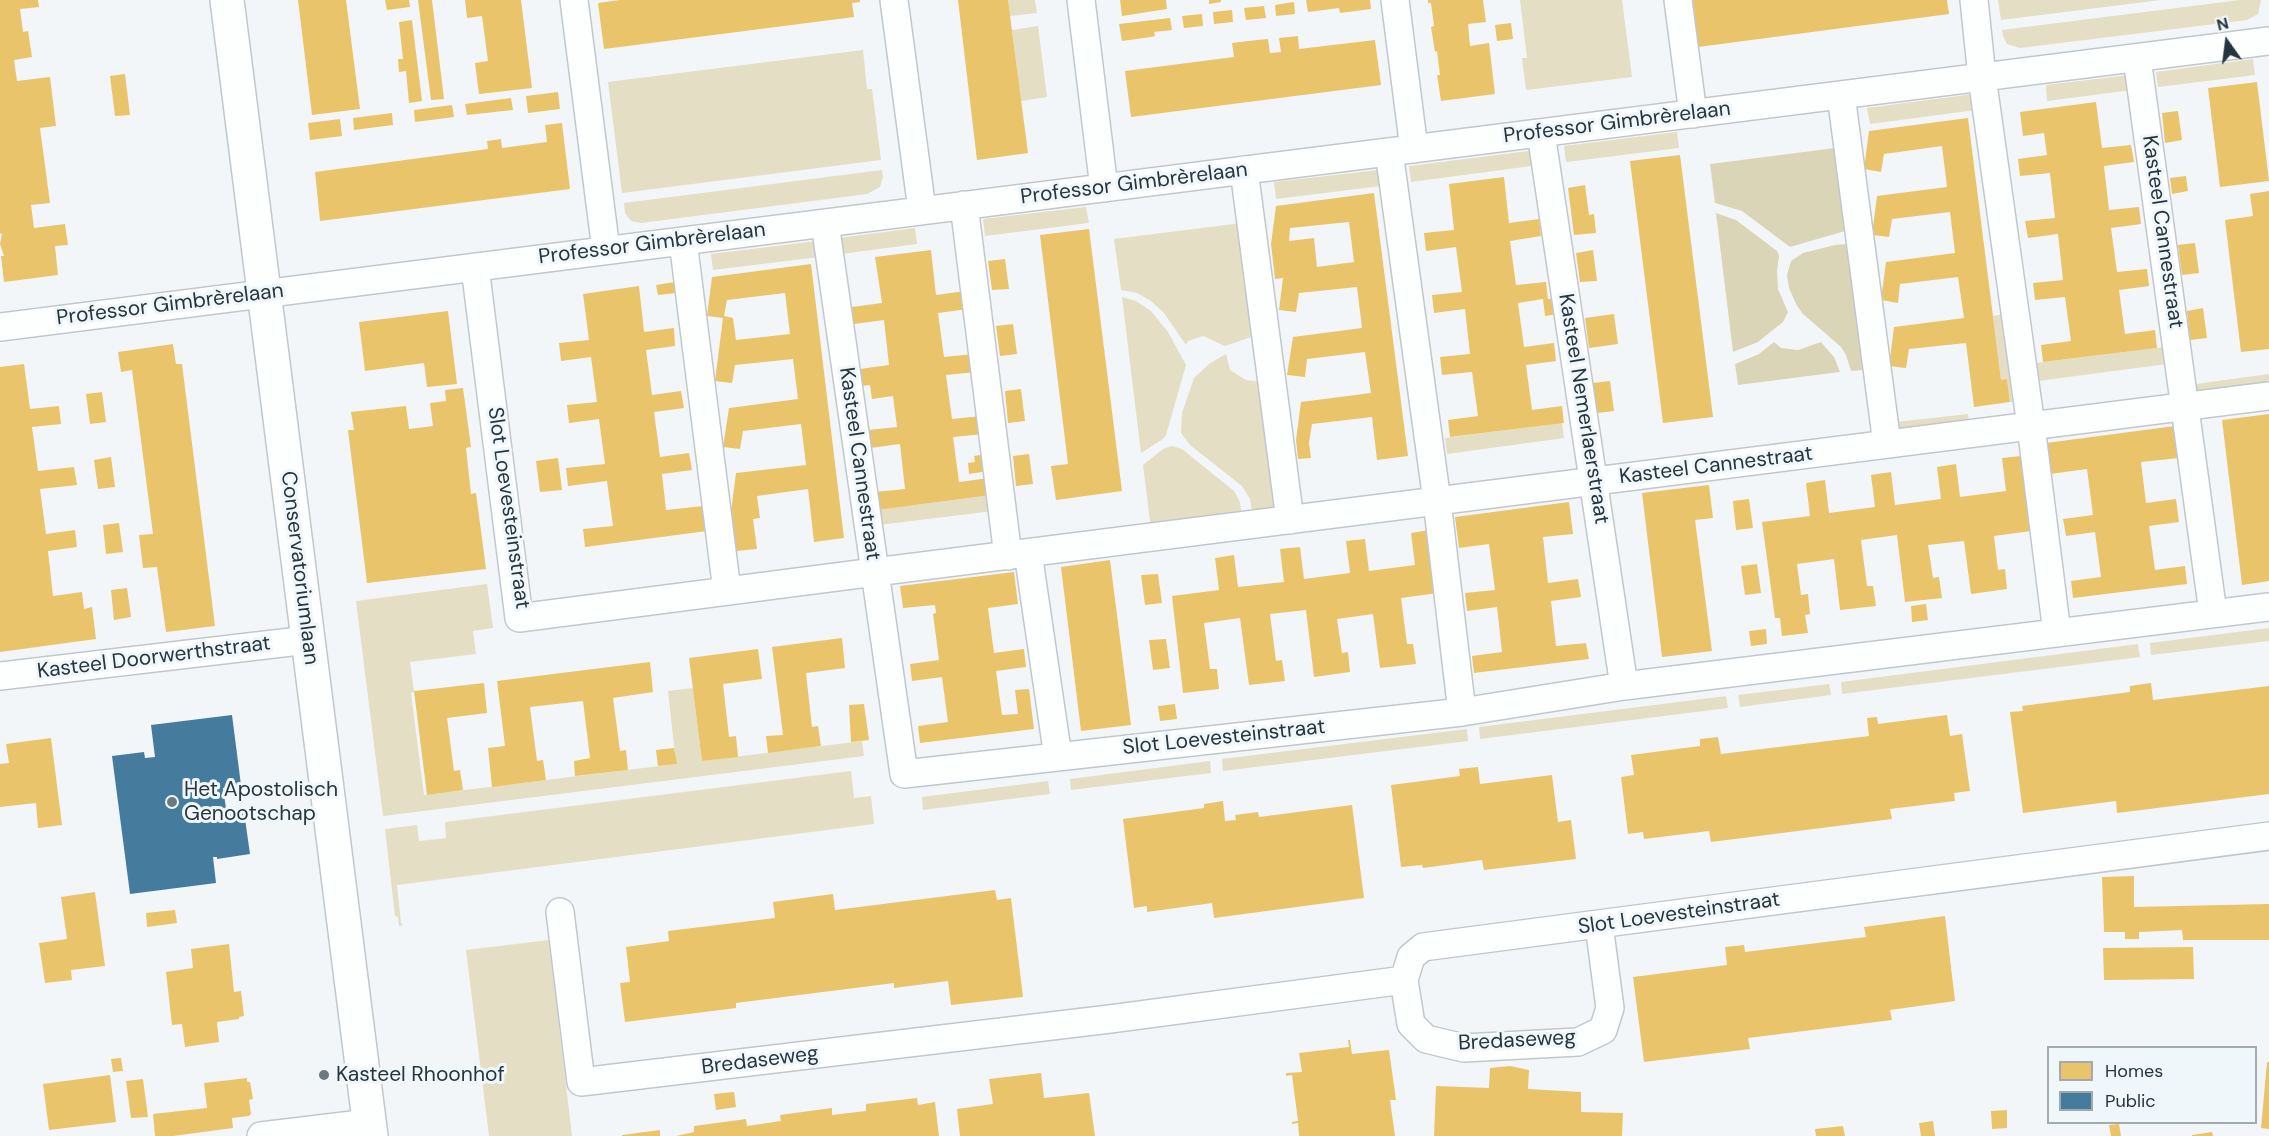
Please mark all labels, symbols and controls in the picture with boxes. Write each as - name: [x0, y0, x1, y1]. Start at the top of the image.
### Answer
- north arrow: [2197, 12, 2257, 72]
- text: N: [2214, 12, 2231, 36]
- street label: Professor Gimbrèrelaan: [1502, 97, 1732, 149]
- street label: Kasteel Cannestraat: [2136, 134, 2188, 330]
- street label: Professor Gimbrèrelaan: [1019, 158, 1249, 210]
- street label: Professor Gimbrèrelaan: [537, 218, 767, 270]
- street label: Professor Gimbrèrelaan: [55, 279, 285, 331]
- street label: Kasteel Nemerlaerstraat: [1552, 292, 1614, 526]
- street label: Kasteel Cannestraat: [833, 366, 885, 562]
- street label: Slot Loevesteinstraat: [481, 405, 535, 611]
- street label: Kasteel Cannestraat: [1618, 442, 1814, 490]
- street label: Conservatoriumlaan: [275, 470, 323, 666]
- street label: Kasteel Doorwerthstraat: [36, 631, 272, 685]
- street label: Slot Loevesteinstraat: [1121, 715, 1327, 761]
- place label: Het Apostolisch Genootschap: [184, 777, 338, 827]
- marker: Het Apostolisch Genootschap: [165, 795, 179, 809]
- street label: Slot Loevesteinstraat: [1576, 887, 1782, 941]
- street label: Bredaseweg: [1458, 1025, 1576, 1057]
- street label: Bredaseweg: [700, 1041, 820, 1081]
- legend: [2047, 1046, 2257, 1124]
- text: Homes: [2105, 1059, 2163, 1083]
- place label: Kasteel Rhoonhof: [336, 1062, 505, 1088]
- marker: Kasteel Rhoonhof: [317, 1068, 331, 1082]
- text: Public: [2105, 1089, 2156, 1113]

